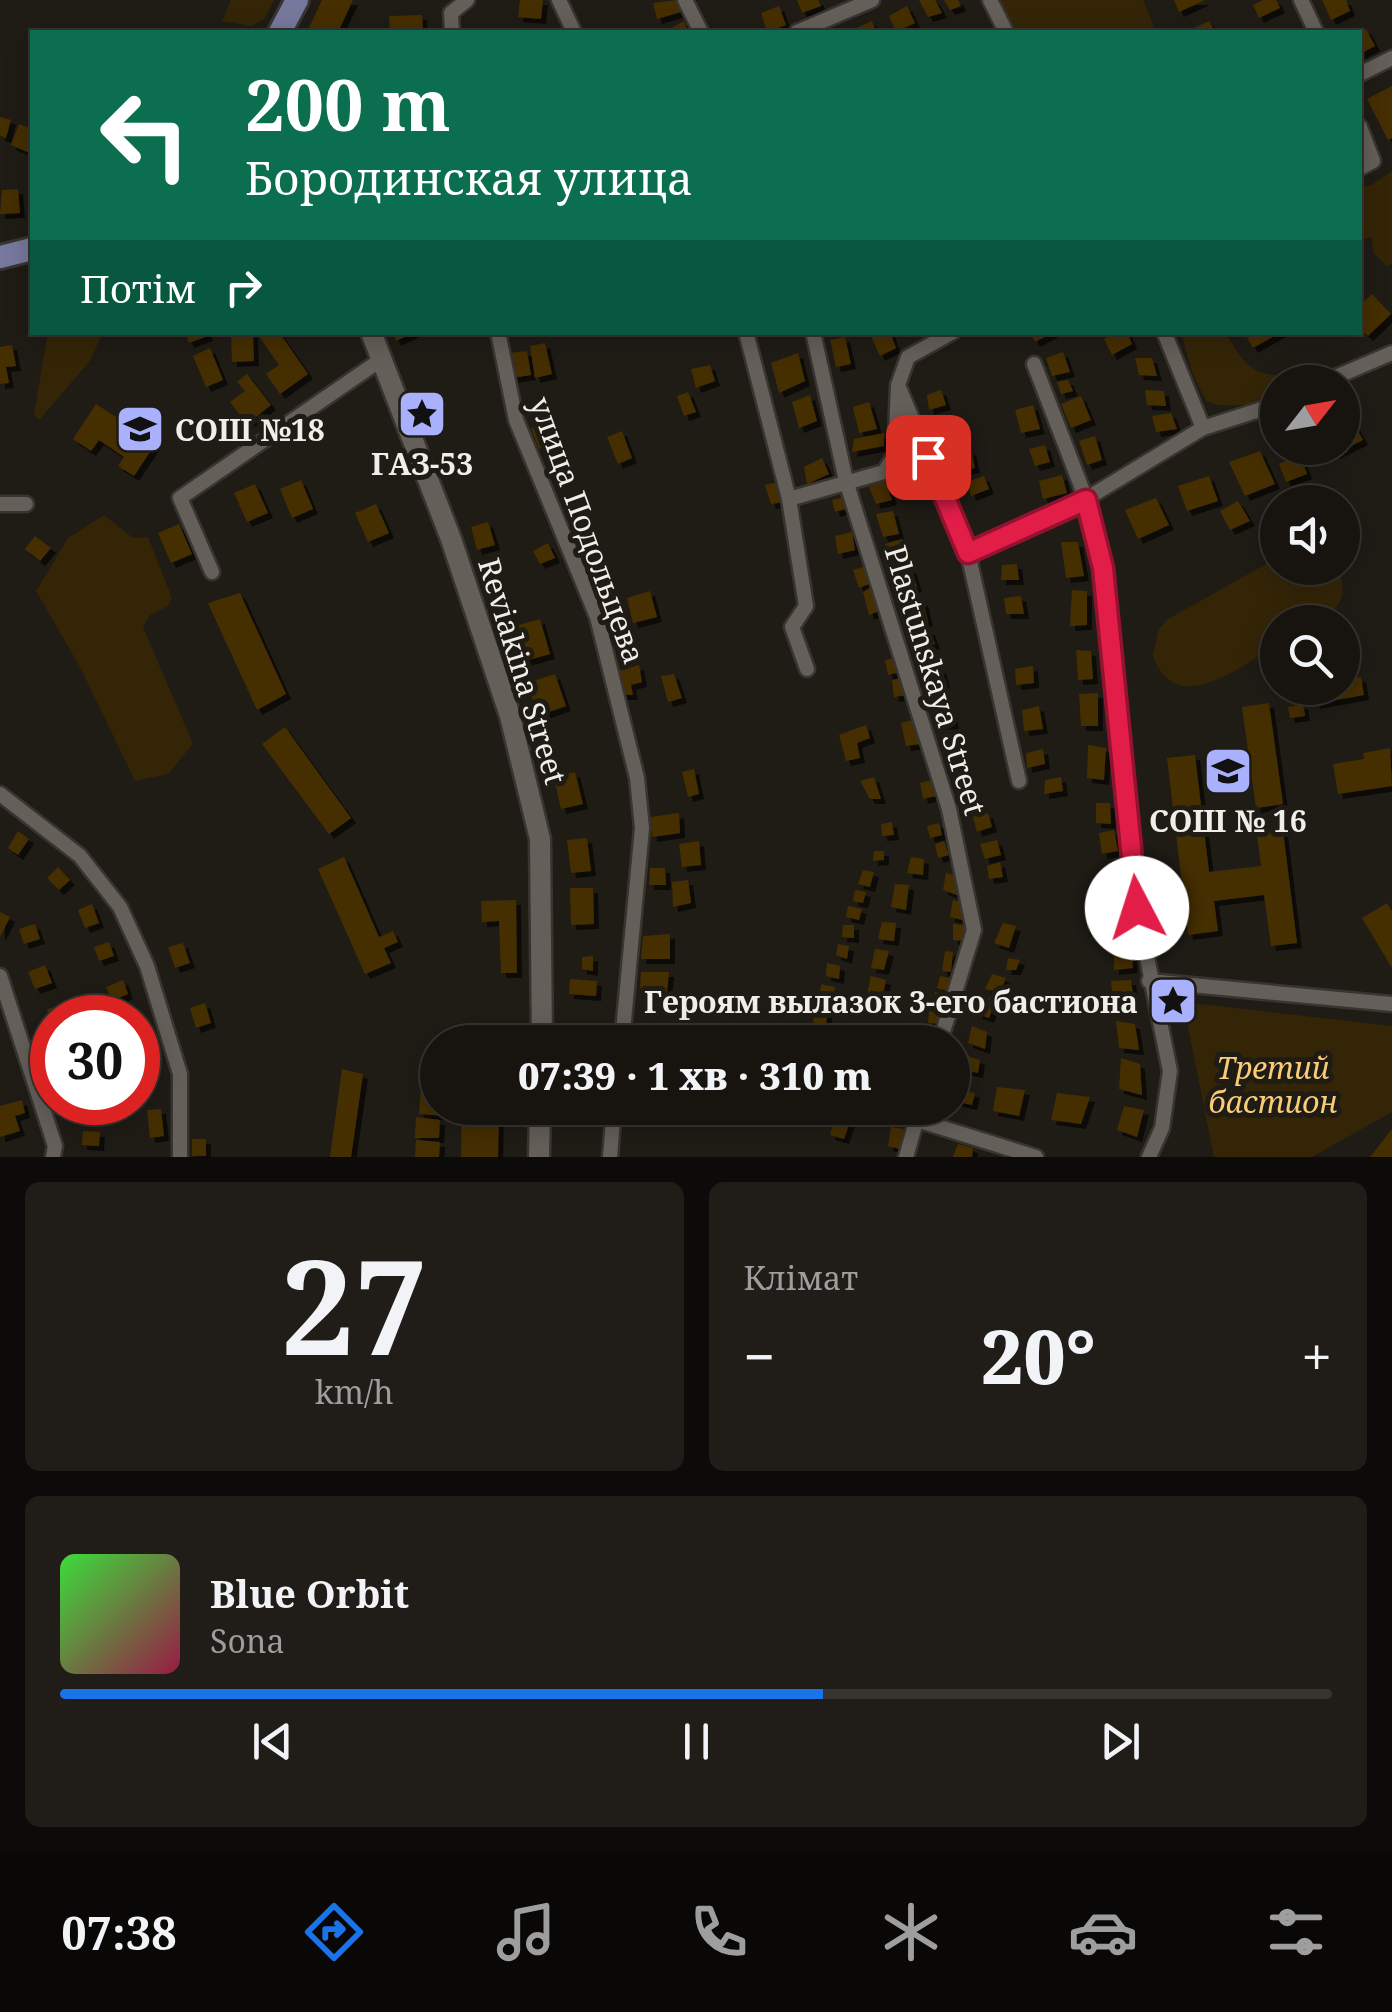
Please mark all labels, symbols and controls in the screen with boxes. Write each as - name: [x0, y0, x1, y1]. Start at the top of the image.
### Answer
- text: 200 m: [245, 56, 451, 152]
- icon: left: [80, 70, 210, 200]
- text: Бородинская улица: [245, 147, 693, 208]
- icon: right: [216, 260, 271, 315]
- text: Потім: [80, 262, 196, 314]
- north arrow: [1260, 365, 1360, 465]
- map controls: [1260, 365, 1360, 705]
- place icon: ГАЗ-53: [396, 388, 448, 440]
- street label: улица Подольцева: [521, 391, 655, 669]
- school or university icon: СОШ №18: [114, 403, 166, 455]
- place label: СОШ №18: [175, 409, 325, 450]
- pin: [886, 415, 971, 500]
- icon: arrive: [901, 430, 956, 485]
- place label: ГАЗ-53: [371, 443, 473, 484]
- button: sound: [1260, 485, 1360, 585]
- street label: Plastunskaya Street: [876, 540, 996, 820]
- street label: Reviakina Street: [469, 553, 577, 789]
- button: search: [1260, 605, 1360, 705]
- school or university icon: СОШ № 16: [1202, 745, 1254, 797]
- place label: СОШ № 16: [1149, 800, 1307, 841]
- position arrow: [1085, 856, 1189, 960]
- place icon: Героям вылазок 3-его бастиона: [1147, 975, 1199, 1027]
- place label: Героям вылазок 3-его бастиона: [644, 981, 1138, 1022]
- speed limit sign: 30: [30, 995, 160, 1125]
- park label: Третий бастион: [1209, 1047, 1338, 1122]
- text: 07:39 · 1 хв · 310 m: [518, 1049, 872, 1101]
- text: 27: [281, 1216, 428, 1393]
- text: Клімат: [744, 1256, 858, 1299]
- text: 20°: [981, 1304, 1096, 1406]
- text: −: [744, 1318, 775, 1393]
- text: +: [1301, 1318, 1332, 1393]
- text: km/h: [315, 1370, 394, 1413]
- text: Blue Orbit: [210, 1567, 409, 1619]
- text: Sona: [210, 1619, 285, 1662]
- icon: previous: [245, 1714, 300, 1769]
- icon: pause: [669, 1714, 724, 1769]
- icon: next: [1093, 1714, 1148, 1769]
- icon: directions: [299, 1897, 369, 1967]
- icon: music: [491, 1897, 561, 1967]
- icon: phone: [684, 1897, 754, 1967]
- icon: climate: [876, 1897, 946, 1967]
- icon: car: [1068, 1897, 1138, 1967]
- icon: filters: [1261, 1897, 1331, 1967]
- text: 07:38: [61, 1902, 177, 1963]

